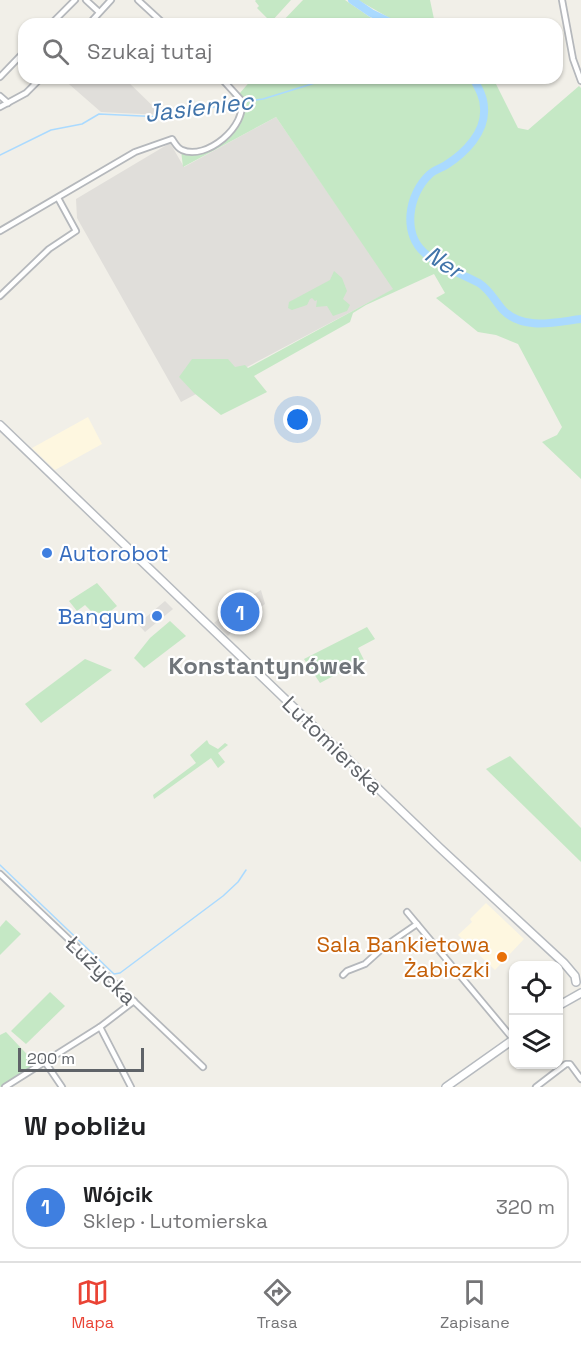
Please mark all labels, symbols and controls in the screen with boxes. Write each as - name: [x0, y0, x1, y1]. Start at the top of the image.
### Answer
- search box: [18, 18, 563, 84]
- icon: search: [39, 35, 72, 68]
- text: Szukaj tutaj: [87, 37, 212, 65]
- water label: Jasieniec: [143, 85, 257, 129]
- water label: Ner: [419, 238, 471, 287]
- your location: [283, 405, 312, 434]
- place label: Autorobot: [59, 539, 169, 567]
- marker: Autorobot: [40, 546, 54, 560]
- pin: 1: [220, 590, 260, 634]
- place label: Bangum: [58, 602, 145, 630]
- marker: Bangum: [150, 609, 164, 623]
- district label: Konstantynówek: [168, 650, 366, 681]
- street label: Lutomierska: [277, 690, 390, 800]
- street label: Łużycka: [59, 929, 143, 1011]
- place label: Sala Bankietowa Żabiczki: [316, 930, 490, 983]
- marker: Sala Bankietowa Żabiczki: [495, 950, 509, 964]
- map controls: [509, 961, 563, 1069]
- button: locate: [509, 961, 563, 1015]
- button: layers: [509, 1015, 563, 1069]
- scale bar: [18, 1045, 144, 1072]
- text: 200 m: [27, 1048, 75, 1069]
- text: W pobliżu: [24, 1109, 146, 1143]
- text: Wójcik: [83, 1180, 153, 1208]
- text: 1: [41, 1194, 50, 1220]
- text: 320 m: [496, 1194, 555, 1220]
- text: Sklep · Lutomierska: [83, 1208, 268, 1234]
- tab: Mapa: [71, 1276, 114, 1333]
- tab: Trasa: [257, 1276, 297, 1333]
- tab: Zapisane: [440, 1276, 510, 1333]

